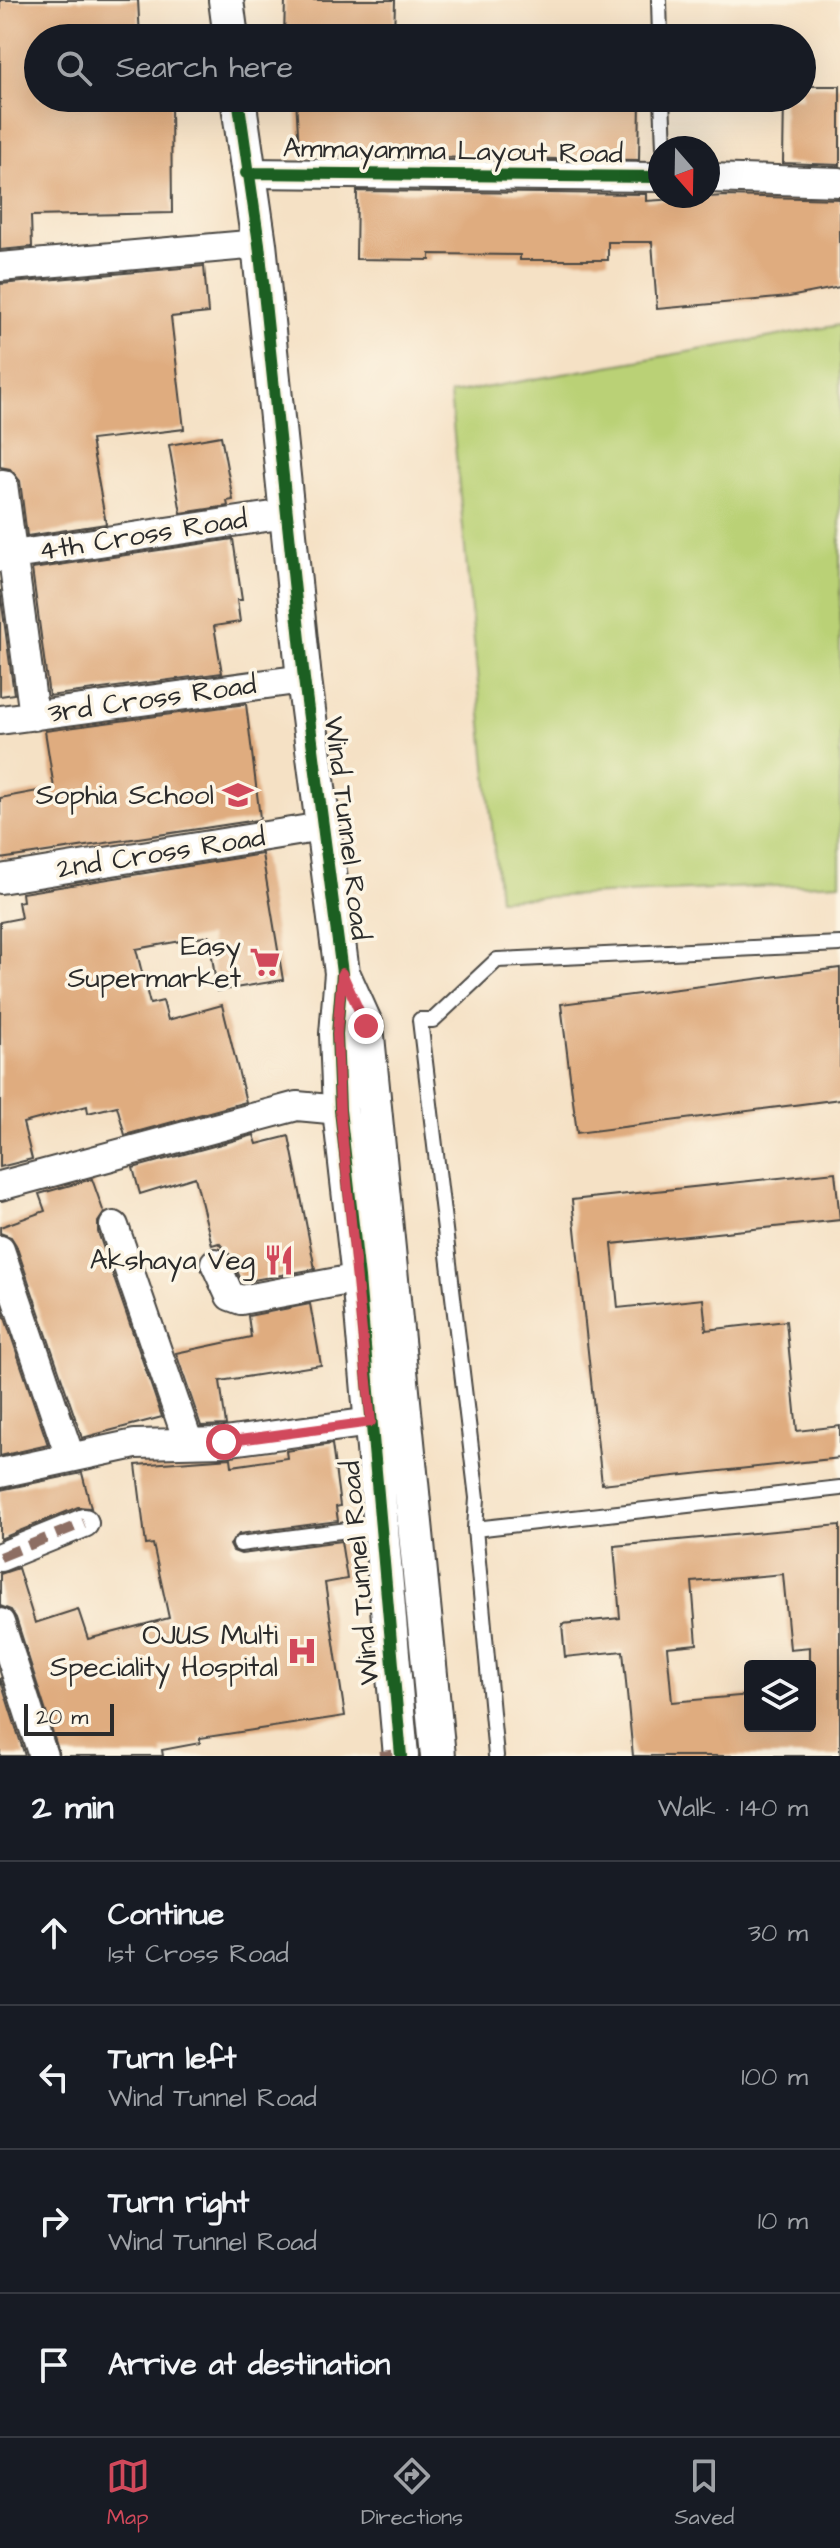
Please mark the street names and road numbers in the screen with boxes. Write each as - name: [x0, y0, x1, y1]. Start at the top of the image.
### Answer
- street label: Ammayamma Layout Road: [283, 129, 623, 175]
- street label: 4th Cross Road: [36, 499, 250, 571]
- street label: 3rd Cross Road: [45, 665, 259, 733]
- street label: Wind Tunnel Road: [314, 714, 380, 942]
- street label: 2nd Cross Road: [54, 817, 268, 889]
- street label: Wind Tunnel Road: [331, 1459, 389, 1687]

